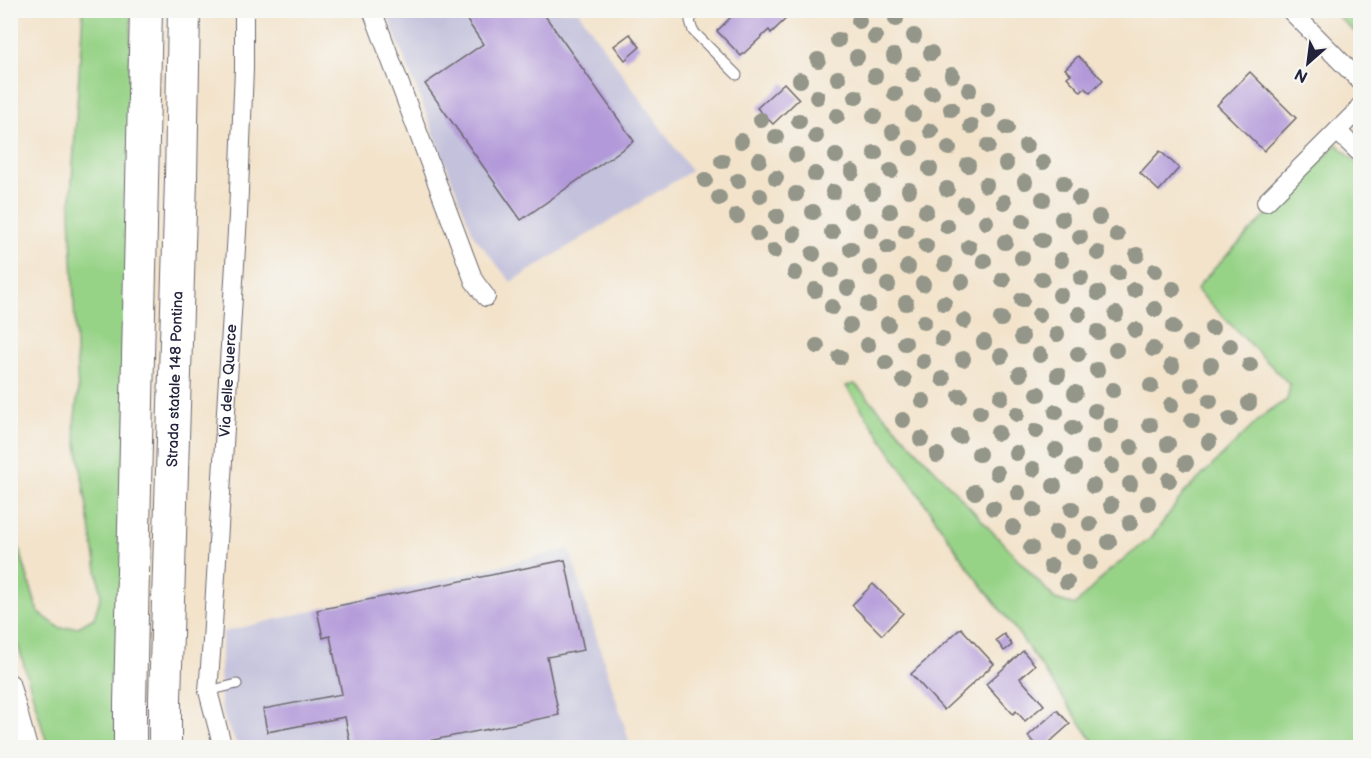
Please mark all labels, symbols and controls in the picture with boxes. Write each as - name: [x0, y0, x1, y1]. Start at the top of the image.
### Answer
- north arrow: [1278, 33, 1338, 93]
- text: N: [1292, 64, 1311, 86]
- street label: Strada statale 148 Pontina: [163, 291, 187, 467]
- street label: Via delle Querce: [215, 323, 241, 438]

